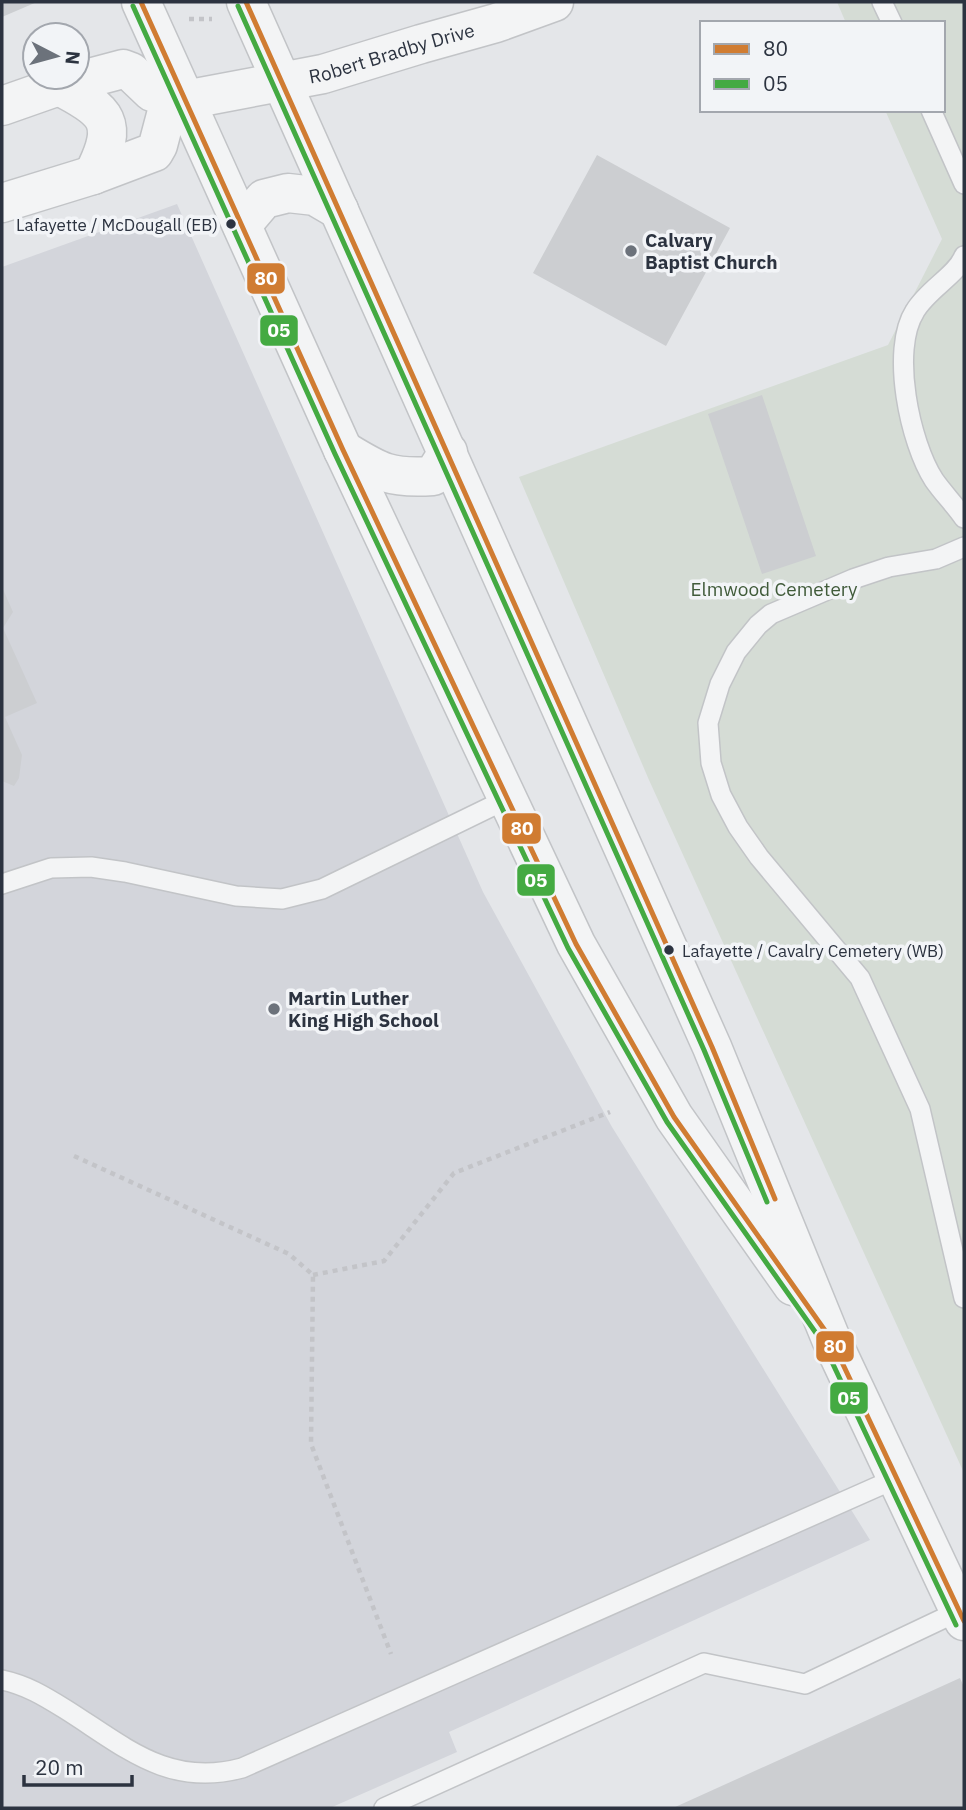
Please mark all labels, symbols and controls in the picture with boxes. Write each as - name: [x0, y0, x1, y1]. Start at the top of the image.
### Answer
- street label: Robert Bradby Drive: [307, 18, 477, 88]
- north arrow: [21, 21, 91, 91]
- legend: [700, 21, 945, 112]
- text: 80: [763, 34, 788, 62]
- text: N: [60, 50, 86, 66]
- text: 05: [763, 69, 788, 97]
- place label: Lafayette / McDougall (EB): [16, 214, 218, 236]
- marker: Lafayette / McDougall (EB): [224, 217, 238, 231]
- place label: Calvary Baptist Church: [645, 228, 778, 274]
- marker: Calvary Baptist Church: [623, 243, 639, 259]
- line badge: 80: [246, 262, 286, 295]
- text: 80: [255, 266, 277, 290]
- line badge: 05: [259, 314, 299, 347]
- text: 05: [268, 318, 290, 342]
- park label: Elmwood Cemetery: [691, 577, 858, 601]
- line badge: 80: [501, 812, 542, 845]
- text: 80: [511, 816, 533, 840]
- line badge: 05: [516, 863, 556, 897]
- text: 05: [525, 868, 547, 892]
- place label: Lafayette / Cavalry Cemetery (WB): [682, 940, 944, 962]
- marker: Lafayette / Cavalry Cemetery (WB): [662, 943, 676, 957]
- place label: Martin Luther King High School: [288, 986, 439, 1032]
- marker: Martin Luther King High School: [266, 1001, 282, 1017]
- line badge: 80: [815, 1330, 855, 1363]
- text: 80: [824, 1334, 846, 1358]
- line badge: 05: [829, 1381, 869, 1415]
- text: 05: [838, 1386, 860, 1410]
- scale bar: [24, 1744, 133, 1788]
- text: 20 m: [35, 1753, 84, 1781]

